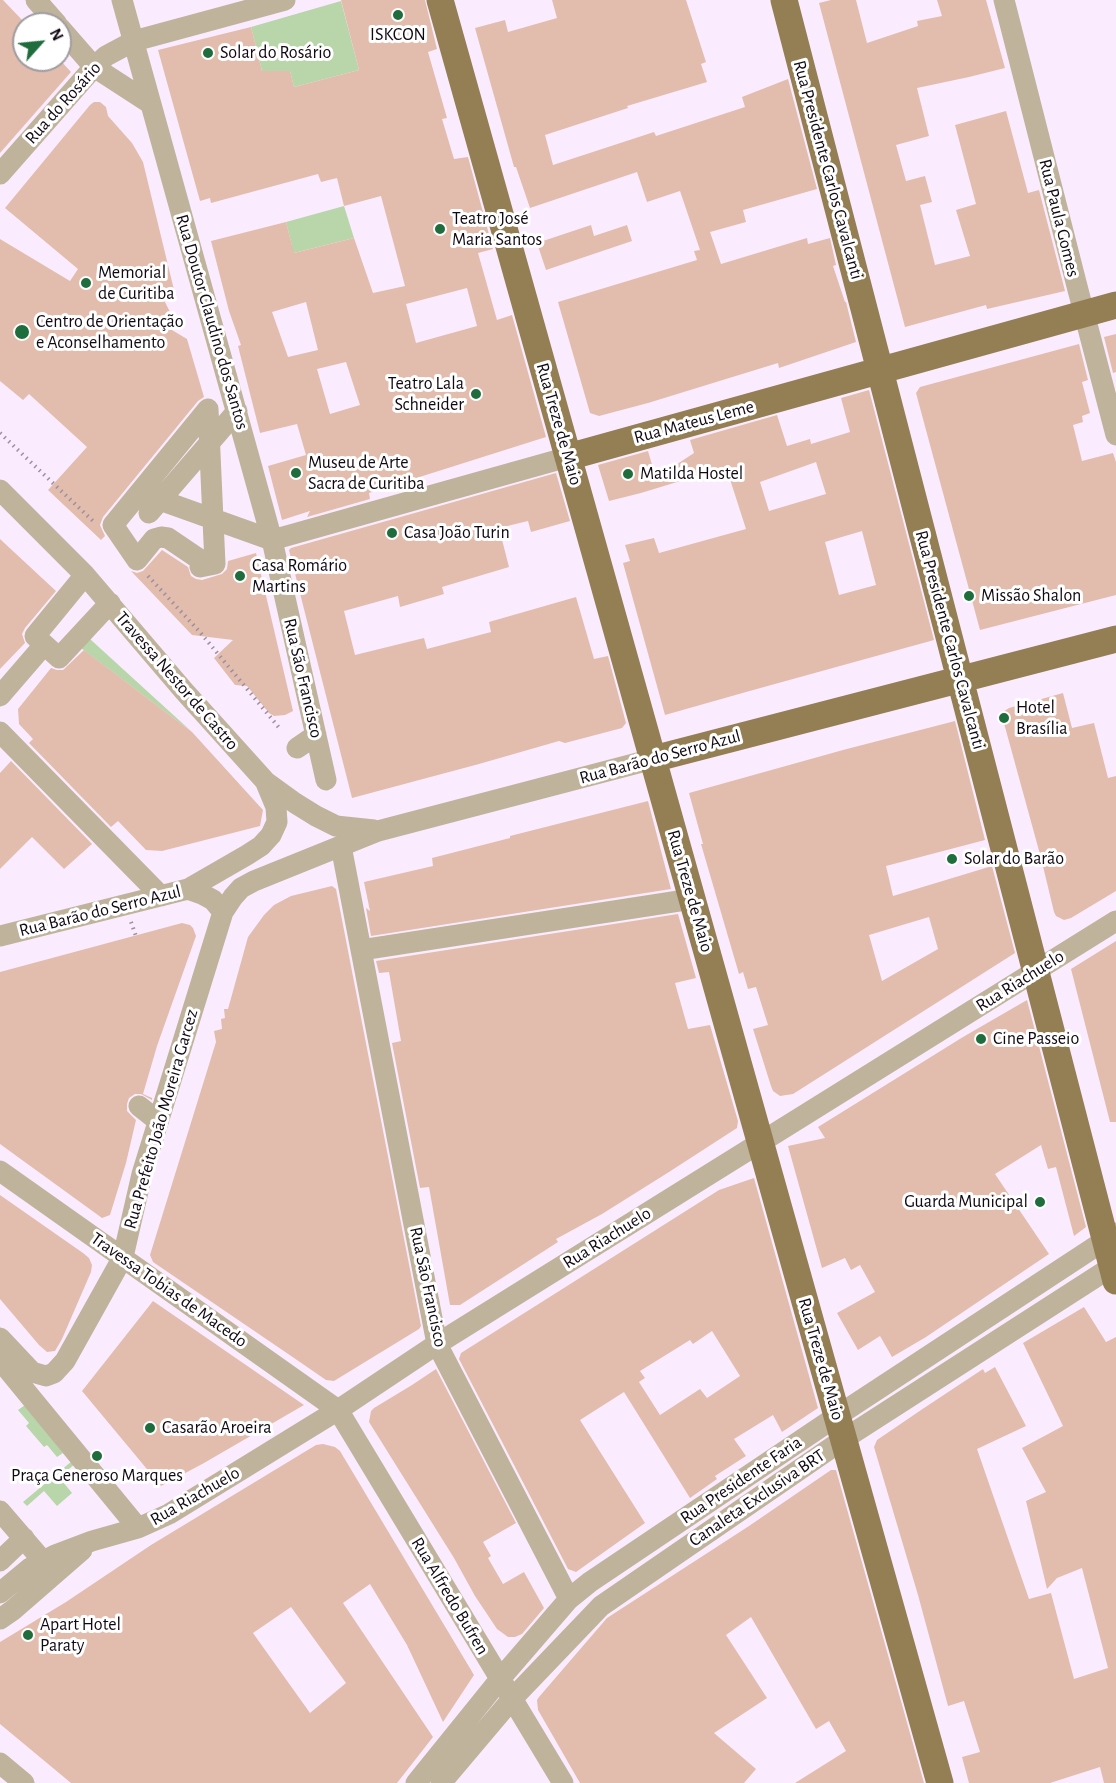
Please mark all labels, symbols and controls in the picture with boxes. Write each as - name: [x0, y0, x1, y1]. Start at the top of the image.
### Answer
- marker: ISKCON: [391, 8, 405, 22]
- north arrow: [12, 12, 72, 72]
- place label: ISKCON: [370, 24, 426, 46]
- text: N: [47, 26, 66, 43]
- place label: Solar do Rosário: [220, 42, 331, 64]
- marker: Solar do Rosário: [201, 46, 215, 60]
- street label: Rua do Rosário: [20, 57, 106, 149]
- street label: Rua Presidente Carlos Cavalcanti: [788, 58, 868, 282]
- street label: Rua Paula Gomes: [1034, 157, 1084, 279]
- place label: Teatro José Maria Santos: [452, 208, 542, 250]
- street label: Rua Doutor Claudino dos Santos: [171, 212, 253, 432]
- marker: Teatro José Maria Santos: [433, 222, 447, 236]
- place label: Memorial de Curitiba: [98, 262, 175, 304]
- marker: Memorial de Curitiba: [79, 276, 93, 290]
- place label: Centro de Orientação e Aconselhamento: [36, 311, 184, 354]
- marker: Centro de Orientação e Aconselhamento: [13, 323, 31, 341]
- street label: Rua Treze de Maio: [531, 360, 587, 488]
- place label: Teatro Lala Schneider: [388, 373, 464, 416]
- marker: Teatro Lala Schneider: [469, 387, 483, 401]
- street label: Rua Mateus Leme: [632, 396, 756, 448]
- place label: Museu de Arte Sacra de Curitiba: [308, 452, 425, 494]
- place label: Matilda Hostel: [640, 463, 743, 485]
- marker: Museu de Arte Sacra de Curitiba: [289, 466, 303, 480]
- marker: Matilda Hostel: [621, 467, 635, 481]
- place label: Casa João Turin: [404, 522, 510, 544]
- marker: Casa João Turin: [385, 526, 399, 540]
- street label: Rua Presidente Carlos Cavalcanti: [910, 528, 990, 752]
- place label: Casa Romário Martins: [252, 555, 347, 598]
- marker: Casa Romário Martins: [233, 569, 247, 583]
- place label: Missão Shalon: [981, 585, 1081, 607]
- marker: Missão Shalon: [962, 589, 976, 603]
- street label: Travessa Nestor de Castro: [111, 607, 243, 755]
- street label: Rua São Francisco: [279, 616, 327, 740]
- place label: Hotel Brasília: [1016, 697, 1068, 740]
- marker: Hotel Brasília: [997, 711, 1011, 725]
- street label: Rua Barão do Serro Azul: [577, 725, 743, 789]
- street label: Rua Treze de Maio: [662, 827, 718, 955]
- place label: Solar do Barão: [964, 848, 1064, 870]
- marker: Solar do Barão: [945, 852, 959, 866]
- street label: Rua Barão do Serro Azul: [17, 880, 183, 942]
- street label: Rua Riachuelo: [972, 945, 1068, 1017]
- street label: Rua Prefeito João Moreira Garcez: [119, 1007, 203, 1231]
- place label: Cine Passeio: [993, 1028, 1079, 1050]
- marker: Cine Passeio: [974, 1032, 988, 1046]
- place label: Guarda Municipal: [904, 1191, 1028, 1213]
- marker: Guarda Municipal: [1033, 1195, 1047, 1209]
- street label: Rua Riachuelo: [559, 1202, 655, 1274]
- street label: Rua São Francisco: [405, 1225, 451, 1349]
- street label: Travessa Tobias de Macedo: [87, 1228, 251, 1352]
- street label: Rua Treze de Maio: [793, 1295, 849, 1423]
- place label: Casarão Aroeira: [162, 1417, 272, 1439]
- marker: Casarão Aroeira: [143, 1421, 157, 1435]
- street label: Rua Presidente Faria: [676, 1431, 806, 1529]
- street label: Canaleta Exclusiva BRT: [685, 1445, 829, 1551]
- marker: Praça Generoso Marques: [90, 1449, 104, 1463]
- street label: Rua Riachuelo: [146, 1462, 244, 1530]
- place label: Praça Generoso Marques: [11, 1465, 183, 1487]
- street label: Rua Alfredo Bufren: [406, 1533, 494, 1659]
- place label: Apart Hotel Paraty: [40, 1614, 121, 1656]
- marker: Apart Hotel Paraty: [21, 1628, 35, 1642]

